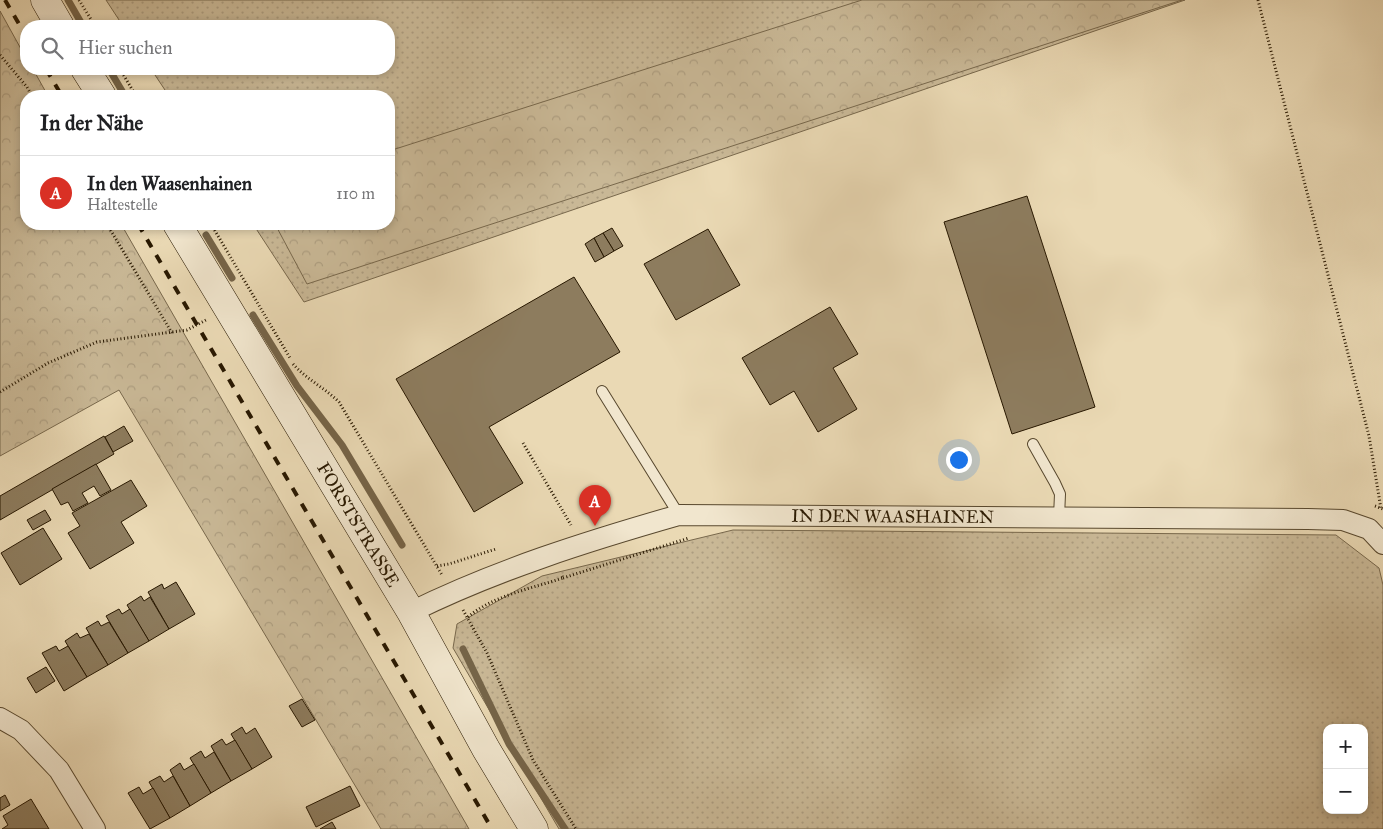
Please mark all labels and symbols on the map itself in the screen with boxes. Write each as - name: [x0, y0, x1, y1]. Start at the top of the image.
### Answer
- your location: [946, 447, 972, 473]
- street label: FORSTSTRASSE: [312, 458, 404, 591]
- pin: A: [579, 485, 611, 526]
- street label: IN DEN WAASHAINEN: [791, 505, 994, 528]

